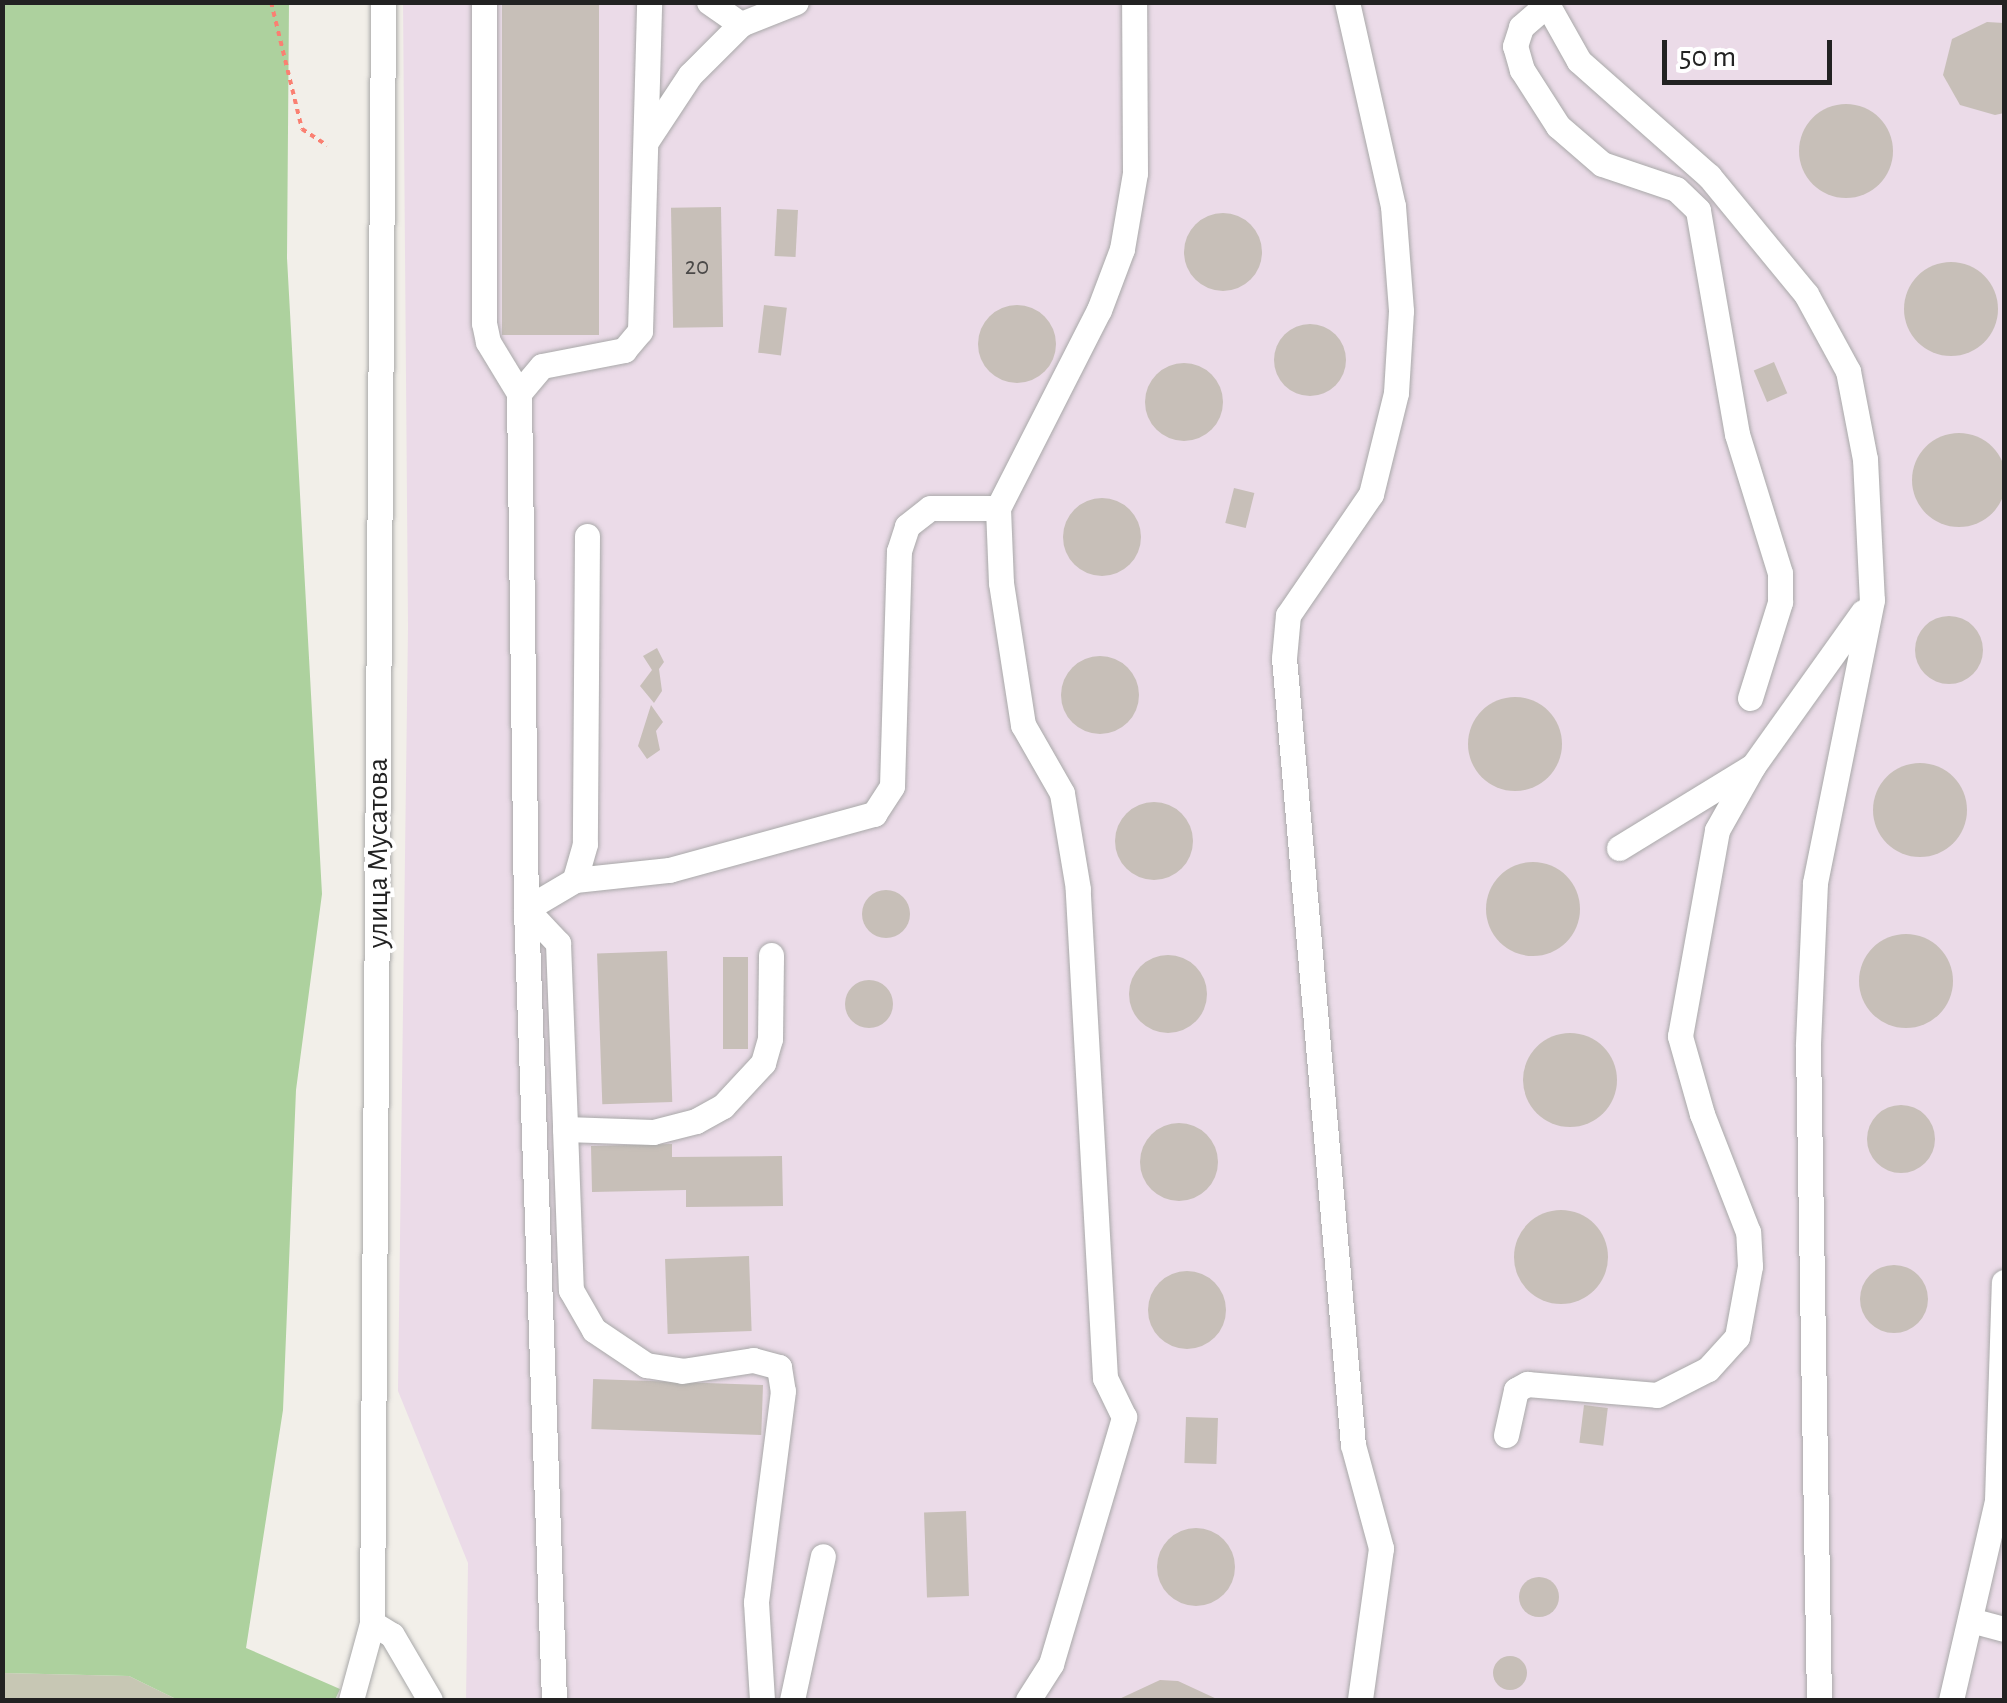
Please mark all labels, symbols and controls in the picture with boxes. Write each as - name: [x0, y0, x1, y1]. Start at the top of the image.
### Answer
- scale bar: [1667, 20, 1837, 82]
- text: 50 m: [1679, 42, 1736, 72]
- house number: 20: [685, 252, 709, 282]
- street label: улица Мусатова: [360, 758, 396, 948]

